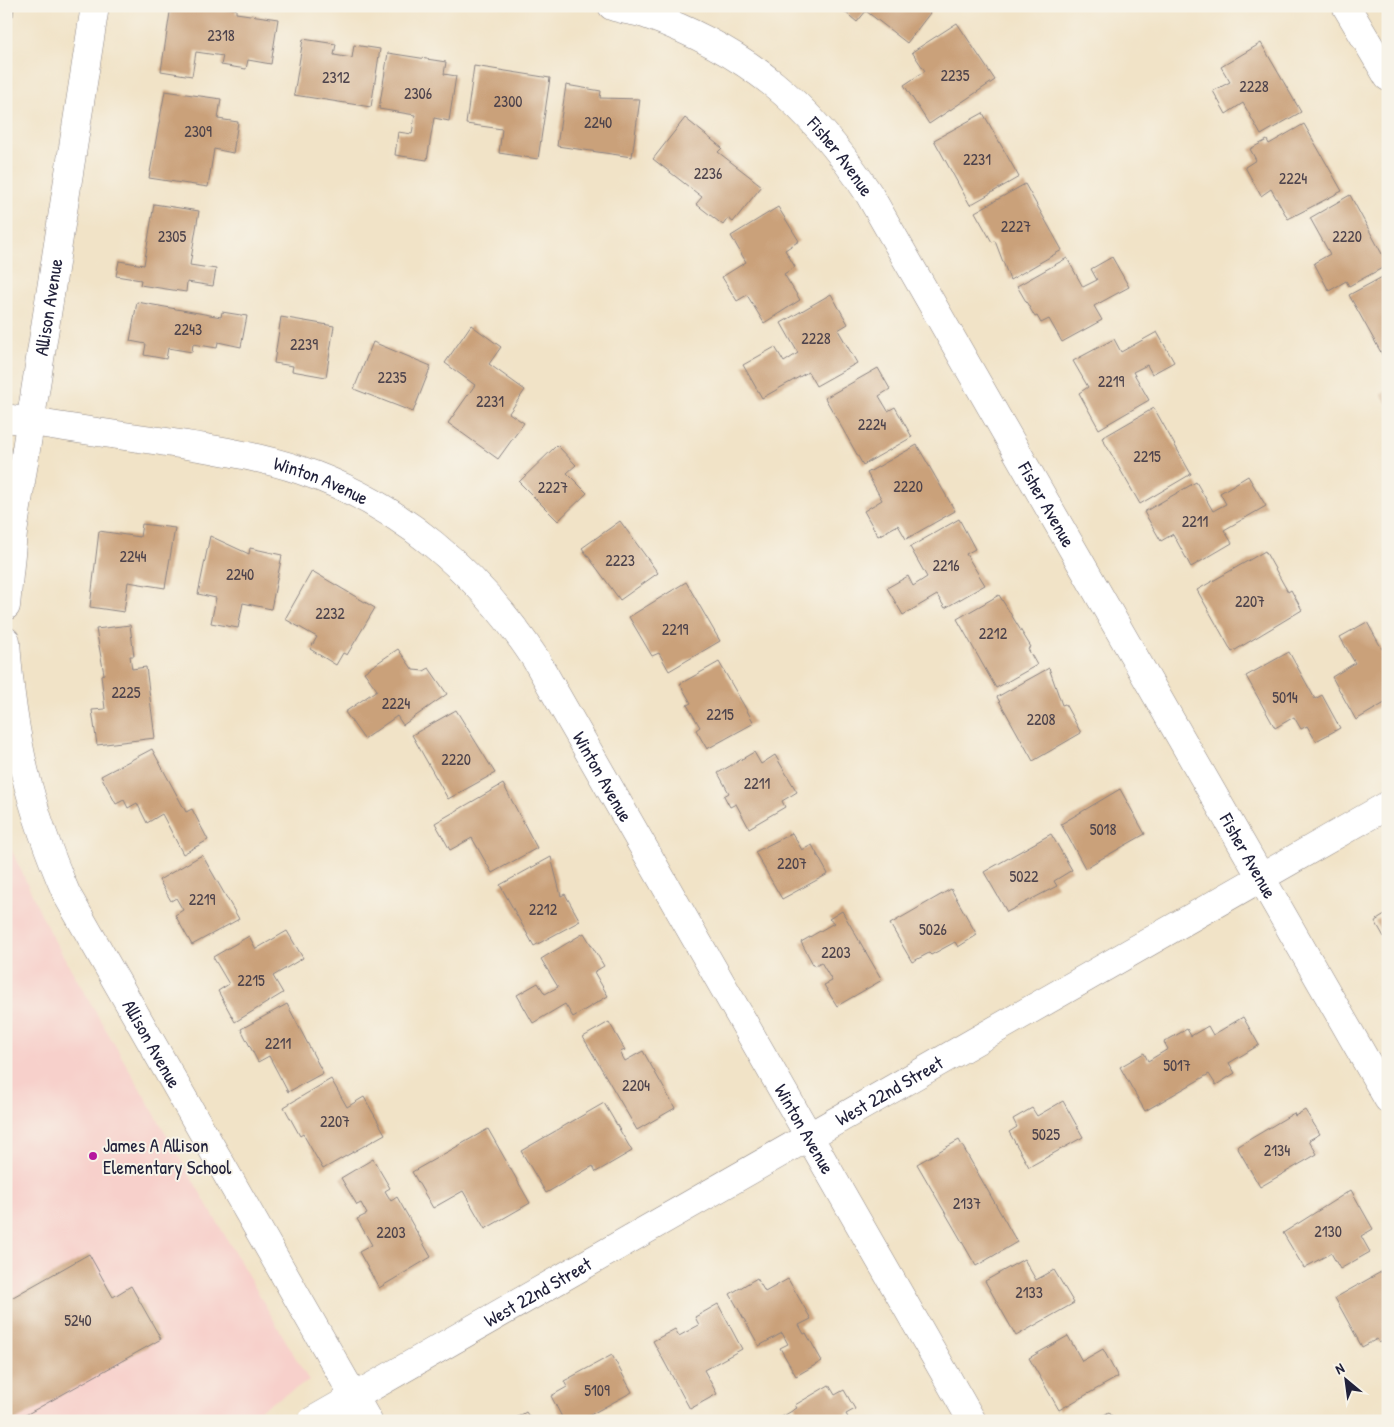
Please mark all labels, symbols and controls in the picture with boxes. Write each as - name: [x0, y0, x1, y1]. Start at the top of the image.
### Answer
- house number: 2318: [207, 24, 235, 46]
- house number: 2235: [941, 64, 970, 86]
- house number: 2312: [322, 66, 350, 88]
- house number: 2228: [1239, 75, 1269, 97]
- house number: 2306: [404, 82, 432, 104]
- house number: 2300: [494, 90, 523, 112]
- street label: Fisher Avenue: [801, 110, 880, 201]
- house number: 2240: [584, 111, 612, 133]
- house number: 2309: [184, 120, 212, 142]
- house number: 2231: [963, 148, 991, 170]
- house number: 2236: [694, 162, 722, 184]
- house number: 2224: [1279, 167, 1307, 189]
- house number: 2227: [1001, 215, 1031, 237]
- house number: 2305: [158, 225, 187, 247]
- house number: 2220: [1332, 225, 1362, 247]
- street label: Allison Avenue: [28, 256, 69, 357]
- house number: 2243: [174, 318, 202, 340]
- house number: 2228: [801, 327, 831, 349]
- house number: 2239: [290, 333, 318, 355]
- house number: 2235: [378, 366, 407, 388]
- house number: 2219: [1098, 370, 1124, 392]
- house number: 2231: [476, 390, 504, 412]
- house number: 2224: [858, 413, 886, 435]
- house number: 2215: [1133, 445, 1161, 467]
- street label: Winton Avenue: [271, 450, 373, 511]
- street label: Fisher Avenue: [1012, 456, 1082, 552]
- house number: 2220: [893, 475, 923, 497]
- house number: 2227: [538, 476, 568, 498]
- house number: 2211: [1182, 510, 1208, 532]
- house number: 2244: [120, 545, 146, 567]
- house number: 2223: [605, 549, 635, 571]
- house number: 2216: [932, 554, 960, 576]
- house number: 2240: [226, 563, 254, 585]
- house number: 2207: [1235, 590, 1265, 612]
- house number: 2232: [315, 602, 345, 624]
- house number: 2219: [662, 618, 688, 640]
- house number: 2212: [979, 622, 1008, 644]
- house number: 2225: [111, 681, 141, 703]
- house number: 5014: [1272, 686, 1298, 708]
- house number: 2224: [382, 692, 410, 714]
- house number: 2215: [706, 703, 734, 725]
- house number: 2208: [1026, 708, 1056, 730]
- street label: Winton Avenue: [567, 727, 639, 827]
- house number: 2220: [441, 748, 471, 770]
- house number: 2211: [744, 772, 770, 794]
- street label: Fisher Avenue: [1213, 808, 1283, 903]
- house number: 5018: [1090, 818, 1116, 840]
- house number: 2207: [777, 852, 807, 874]
- house number: 5022: [1010, 865, 1039, 887]
- house number: 2219: [189, 888, 215, 910]
- house number: 2212: [529, 898, 558, 920]
- house number: 5026: [919, 918, 947, 940]
- house number: 2203: [821, 941, 851, 963]
- house number: 2215: [237, 969, 265, 991]
- street label: Allison Avenue: [116, 995, 188, 1093]
- house number: 2211: [265, 1032, 291, 1054]
- street label: West 22nd Street: [831, 1049, 948, 1132]
- house number: 5017: [1163, 1054, 1191, 1076]
- house number: 2204: [622, 1074, 650, 1096]
- street label: Winton Avenue: [769, 1079, 841, 1179]
- house number: 2207: [320, 1110, 350, 1132]
- house number: 5025: [1032, 1123, 1060, 1145]
- place label: James A Allison Elementary School: [103, 1132, 232, 1180]
- house number: 2134: [1264, 1139, 1290, 1161]
- marker: James A Allison Elementary School: [87, 1150, 99, 1162]
- house number: 2137: [953, 1192, 981, 1214]
- house number: 2130: [1314, 1220, 1342, 1242]
- house number: 2203: [376, 1221, 406, 1243]
- street label: West 22nd Street: [479, 1251, 597, 1333]
- house number: 2133: [1015, 1281, 1043, 1303]
- house number: 5240: [64, 1309, 92, 1331]
- north arrow: [1322, 1354, 1372, 1404]
- text: N: [1332, 1358, 1348, 1378]
- house number: 5109: [584, 1379, 610, 1401]

